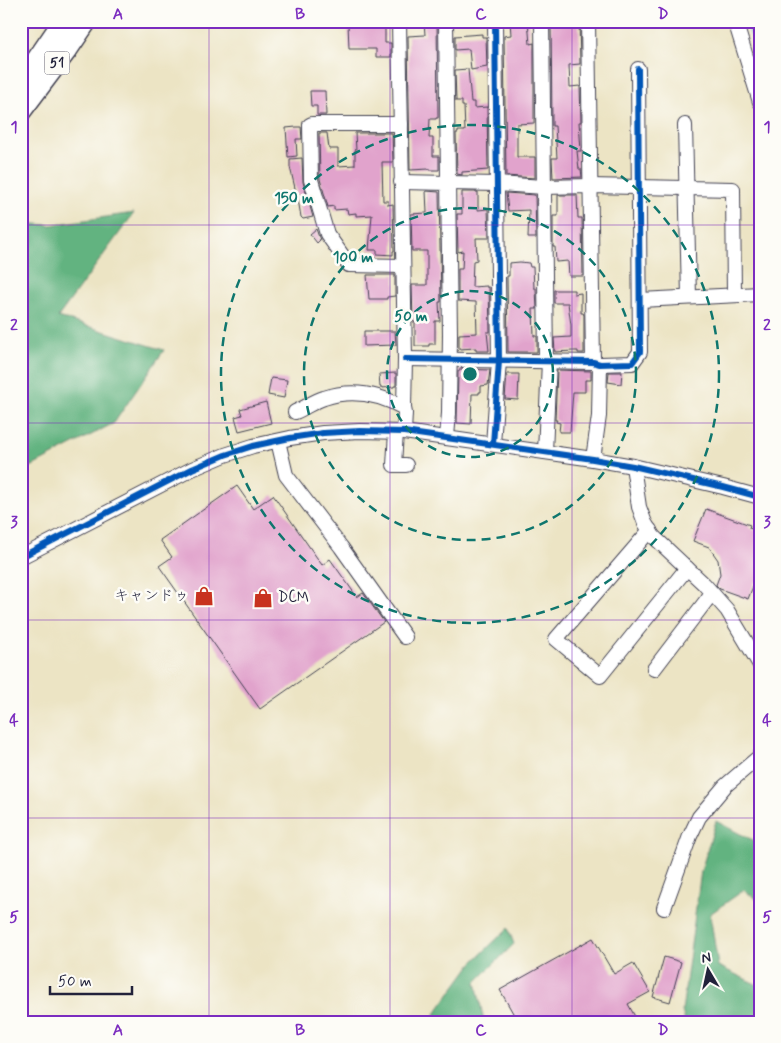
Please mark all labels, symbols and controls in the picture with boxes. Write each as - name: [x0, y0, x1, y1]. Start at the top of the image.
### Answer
- text: A: [113, 4, 123, 25]
- text: B: [295, 4, 305, 25]
- text: C: [475, 4, 487, 25]
- text: D: [657, 4, 669, 25]
- road number: 51: [44, 52, 70, 74]
- text: 1: [10, 117, 18, 138]
- text: 1: [763, 117, 771, 138]
- text: 150 m: [274, 189, 314, 209]
- text: 100 m: [333, 248, 373, 268]
- text: 50 m: [394, 307, 428, 327]
- text: 2: [10, 315, 18, 336]
- text: 2: [763, 315, 771, 336]
- centre of rings: [461, 365, 479, 383]
- text: 3: [10, 512, 18, 533]
- text: 3: [763, 512, 771, 533]
- shop icon: キャンドゥ: [193, 585, 215, 607]
- place label: キャンドゥ: [114, 586, 189, 606]
- shop icon: DCM: [252, 587, 274, 609]
- place label: DCM: [278, 588, 309, 608]
- text: 4: [9, 710, 19, 731]
- text: 4: [762, 710, 772, 731]
- text: 5: [9, 907, 19, 928]
- text: 5: [762, 907, 772, 928]
- north arrow: [684, 946, 734, 996]
- text: N: [700, 949, 712, 968]
- scale bar: [50, 963, 132, 995]
- text: 50 m: [58, 972, 92, 992]
- text: A: [113, 1020, 123, 1041]
- text: B: [295, 1020, 305, 1041]
- text: C: [475, 1020, 487, 1041]
- text: D: [657, 1020, 669, 1041]

